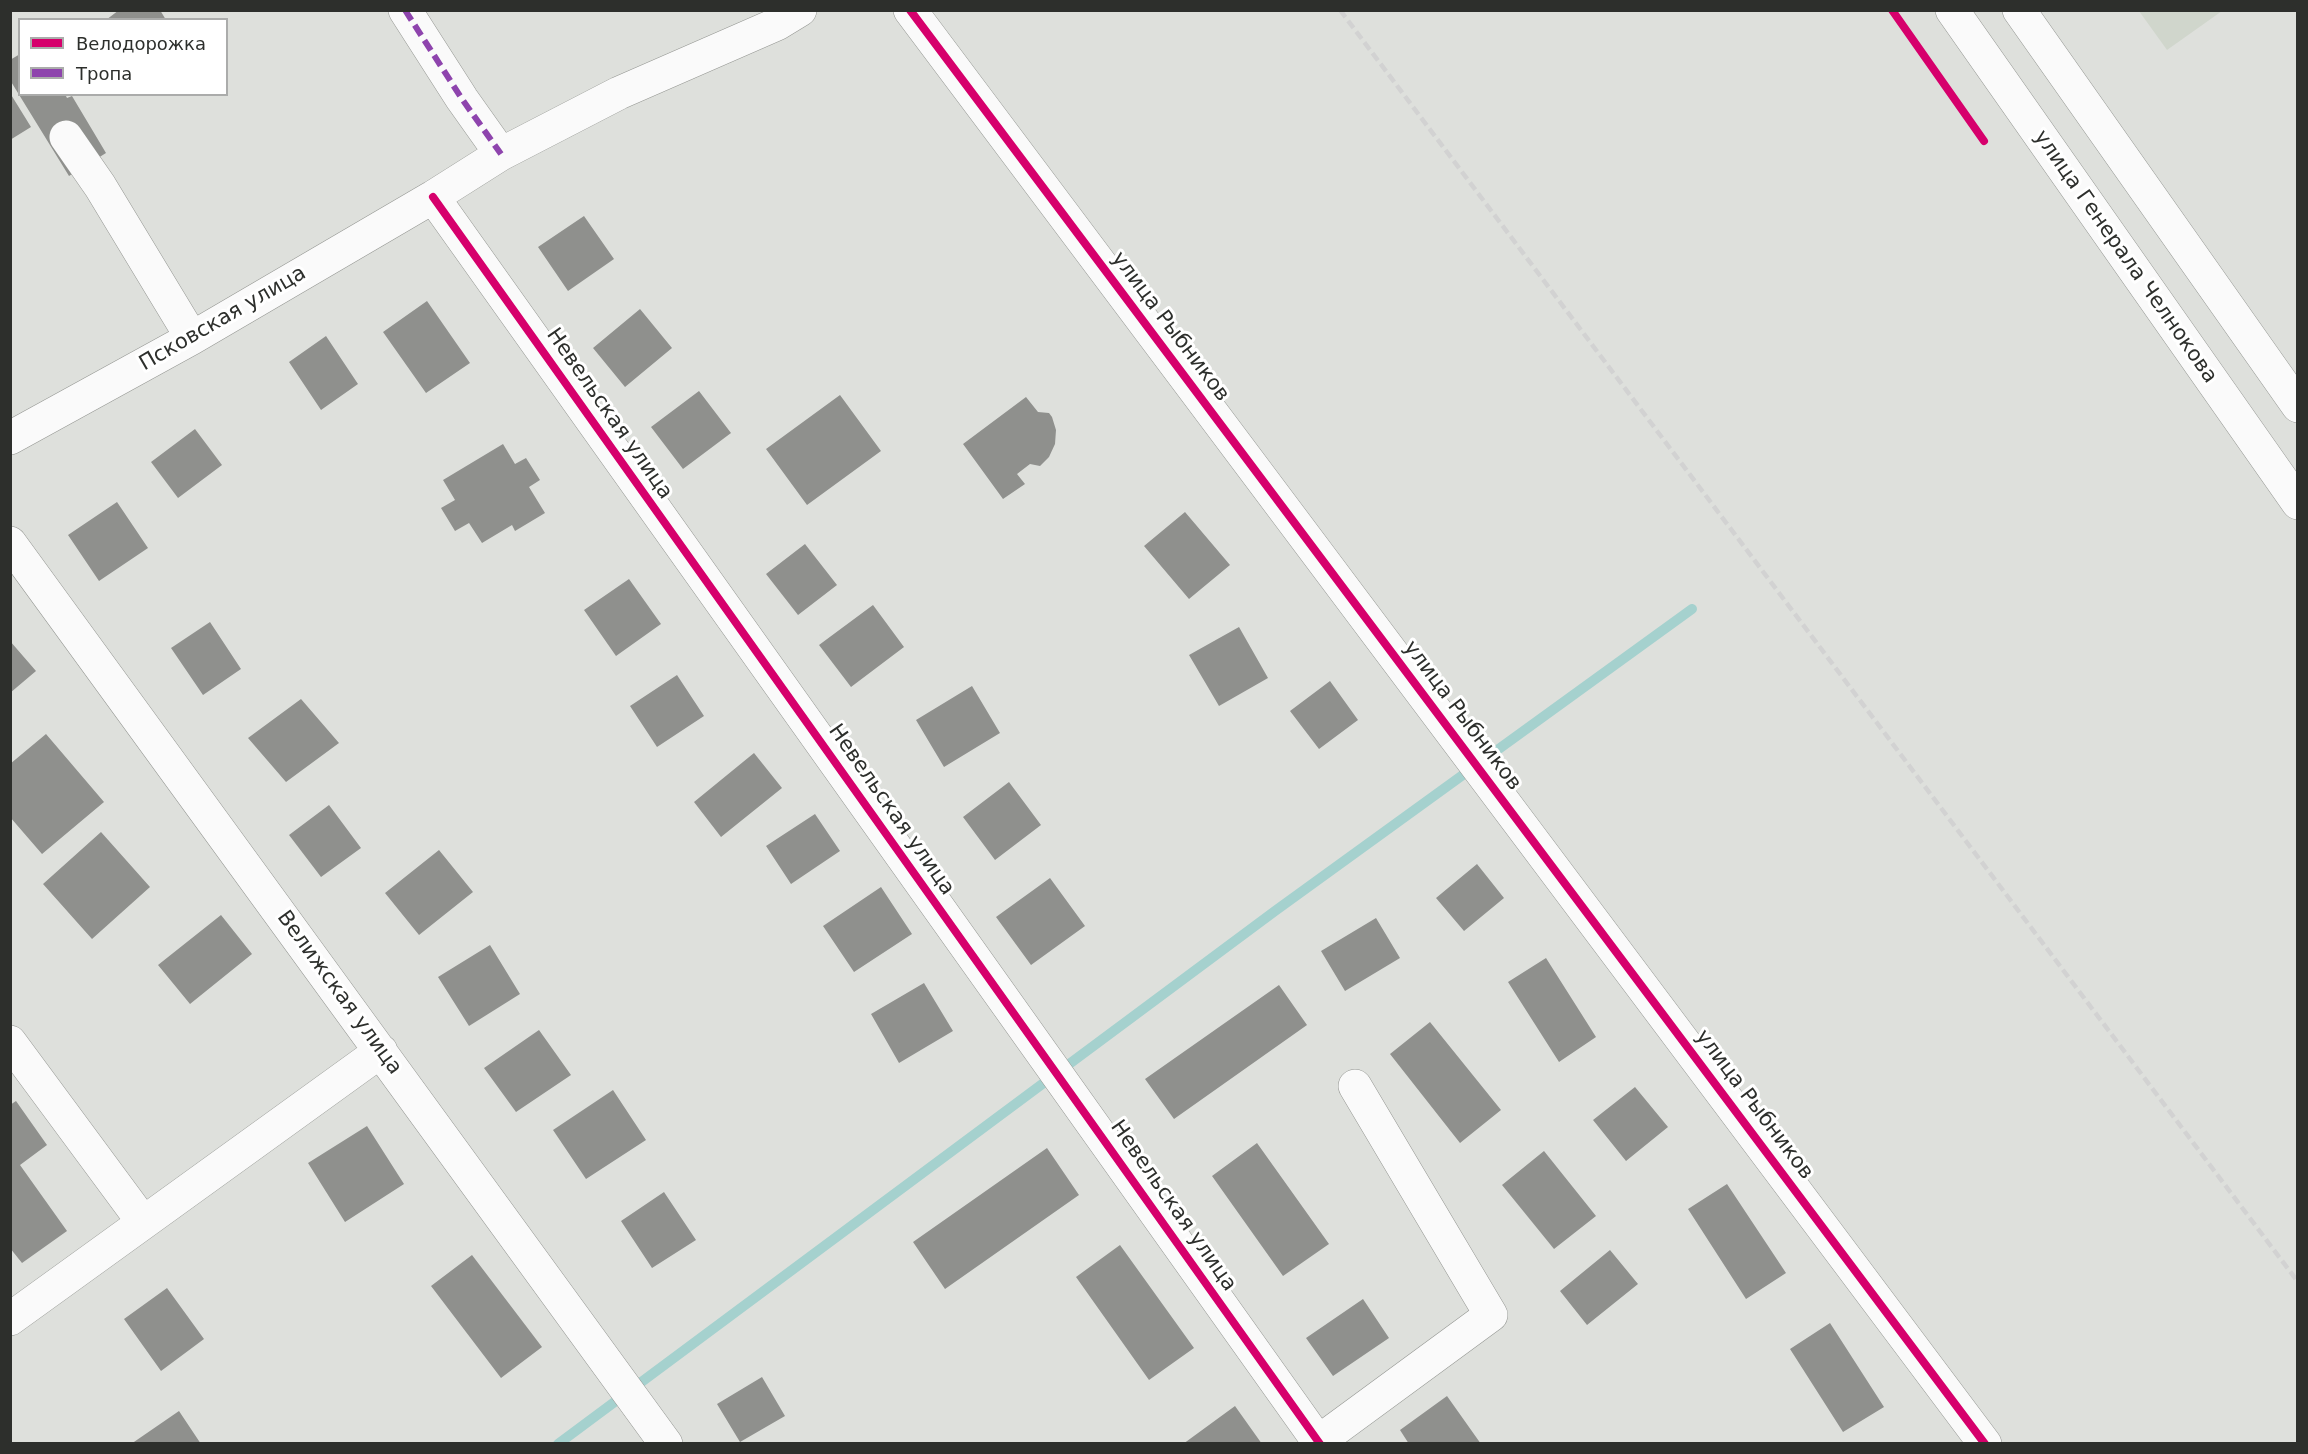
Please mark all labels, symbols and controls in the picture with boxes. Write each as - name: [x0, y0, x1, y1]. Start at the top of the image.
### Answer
- legend: [18, 18, 228, 96]
- text: Велодорожка: [76, 33, 206, 54]
- text: Тропа: [76, 63, 132, 84]
- street label: улица Генерала Челнокова: [2028, 126, 2222, 388]
- street label: улица Рыбников: [1106, 247, 1234, 407]
- street label: Псковская улица: [135, 261, 311, 377]
- street label: Невельская улица: [540, 324, 678, 504]
- street label: улица Рыбников: [1398, 636, 1526, 796]
- street label: Невельская улица: [822, 720, 960, 900]
- street label: Велижская улица: [271, 906, 407, 1080]
- street label: улица Рыбников: [1690, 1025, 1818, 1185]
- street label: Невельская улица: [1104, 1116, 1242, 1296]

